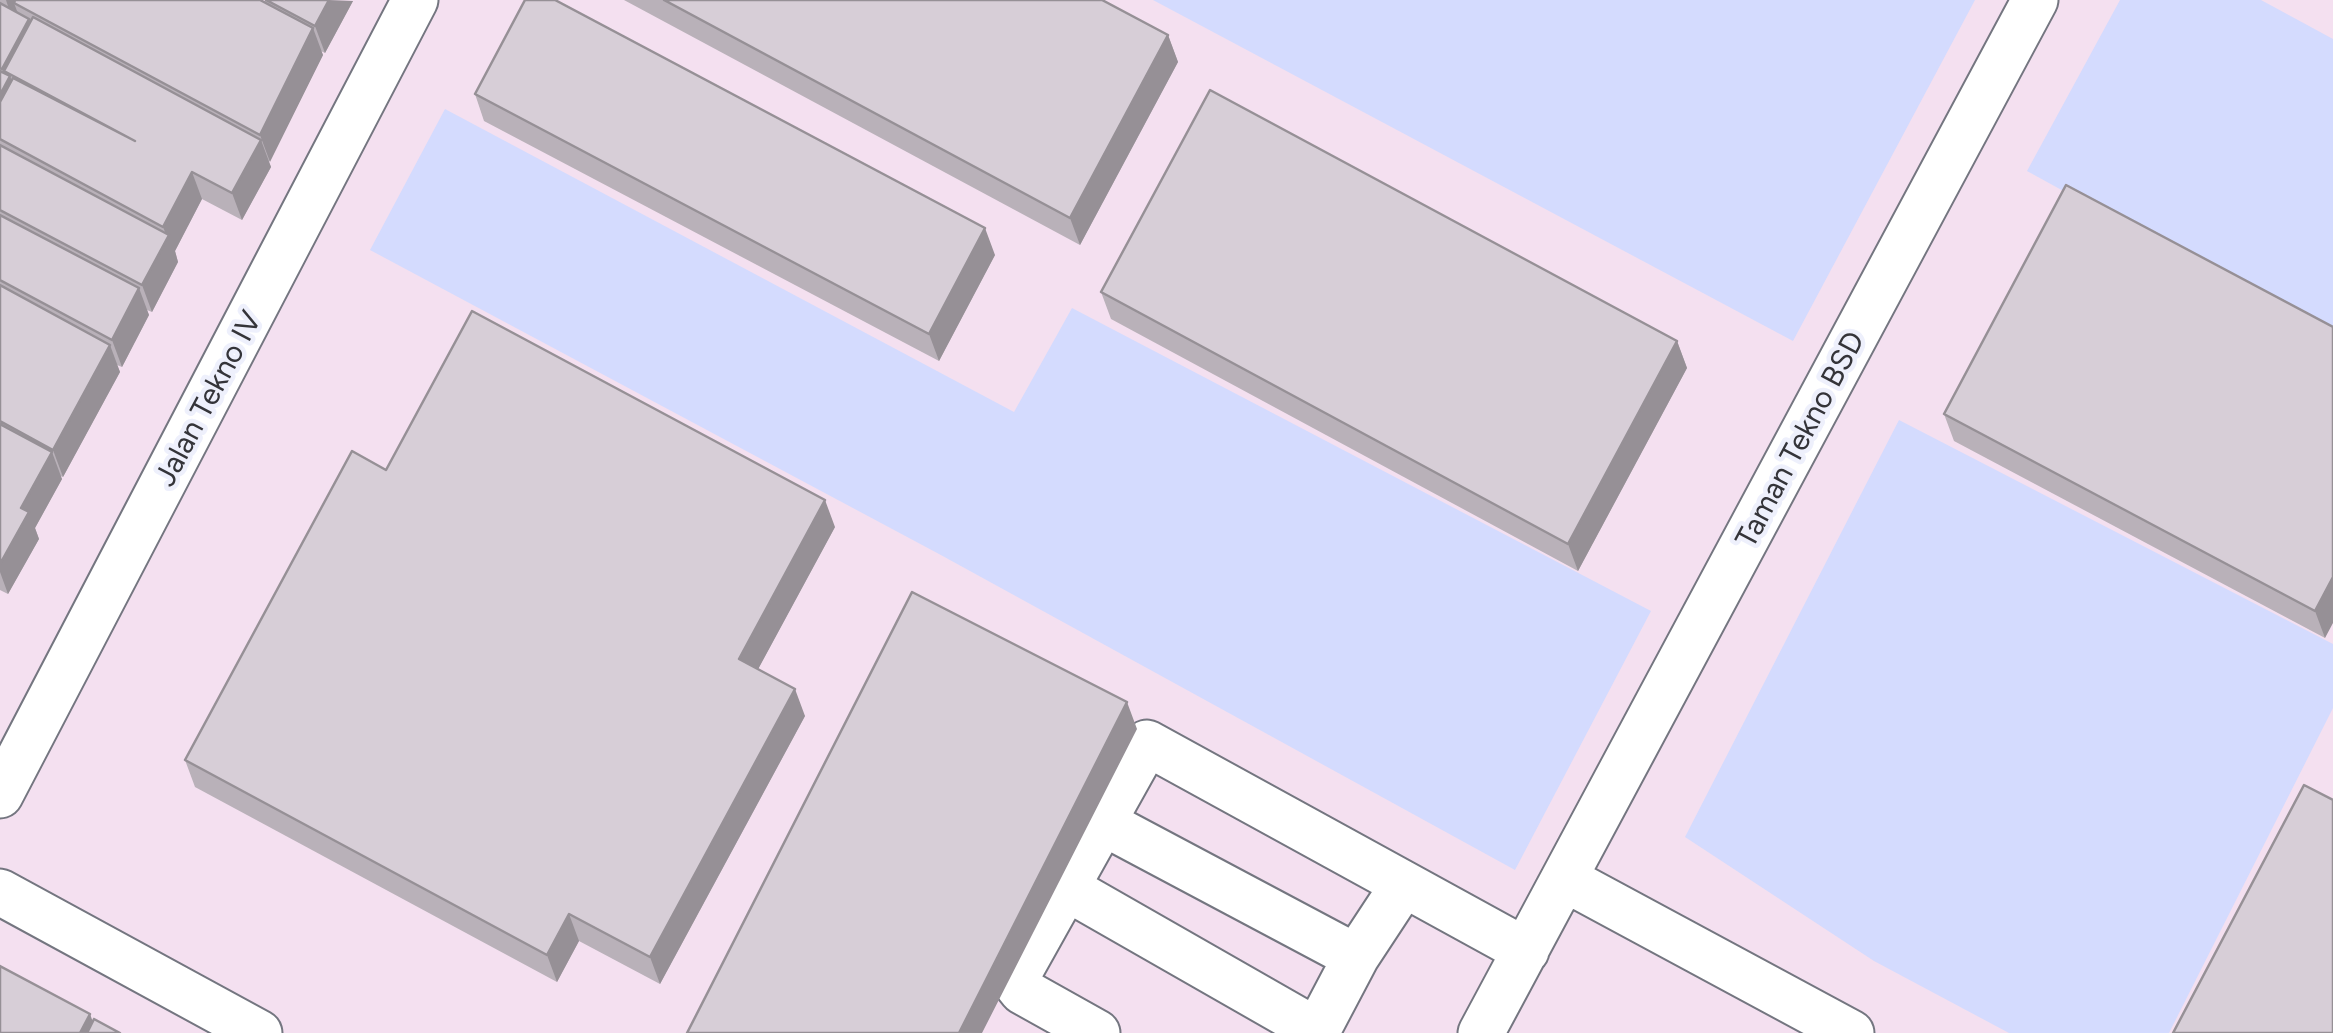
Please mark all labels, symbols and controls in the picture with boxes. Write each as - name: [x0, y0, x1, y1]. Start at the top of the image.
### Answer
- street label: Jalan Tekno IV: [148, 305, 270, 493]
- street label: Taman Tekno BSD: [1729, 326, 1873, 554]

